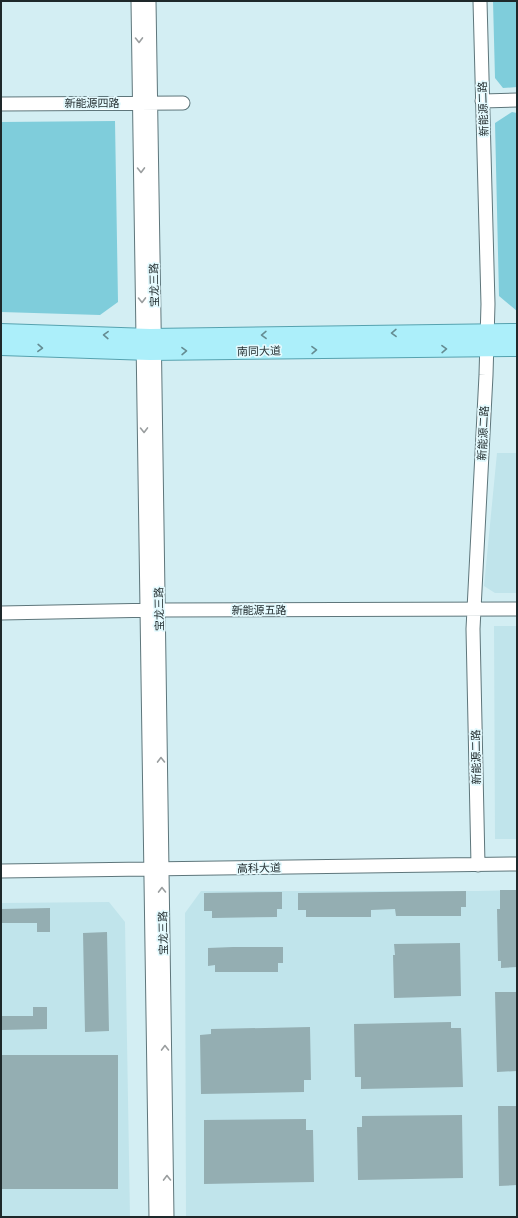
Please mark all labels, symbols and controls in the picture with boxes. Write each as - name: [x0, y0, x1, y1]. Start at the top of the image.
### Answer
- one-way arrow: [135, 37, 143, 43]
- street label: 新能源二路: [474, 81, 492, 137]
- street label: 新能源四路: [65, 95, 120, 111]
- one-way arrow: [137, 167, 145, 173]
- street label: 宝龙三路: [146, 263, 162, 307]
- one-way arrow: [138, 297, 146, 303]
- one-way arrow: [391, 329, 397, 338]
- one-way arrow: [103, 331, 109, 339]
- one-way arrow: [261, 331, 267, 339]
- street label: 南同大道: [237, 343, 281, 359]
- one-way arrow: [37, 344, 43, 353]
- one-way arrow: [441, 345, 447, 353]
- one-way arrow: [311, 346, 317, 354]
- one-way arrow: [181, 347, 187, 356]
- street label: 新能源二路: [474, 405, 492, 461]
- one-way arrow: [140, 427, 148, 433]
- street label: 宝龙三路: [151, 587, 167, 631]
- street label: 新能源五路: [232, 602, 287, 618]
- street label: 新能源二路: [468, 729, 484, 785]
- one-way arrow: [157, 757, 165, 763]
- street label: 高科大道: [237, 860, 281, 876]
- one-way arrow: [158, 887, 167, 893]
- street label: 宝龙三路: [155, 911, 171, 955]
- one-way arrow: [161, 1045, 169, 1051]
- one-way arrow: [162, 1175, 171, 1181]

